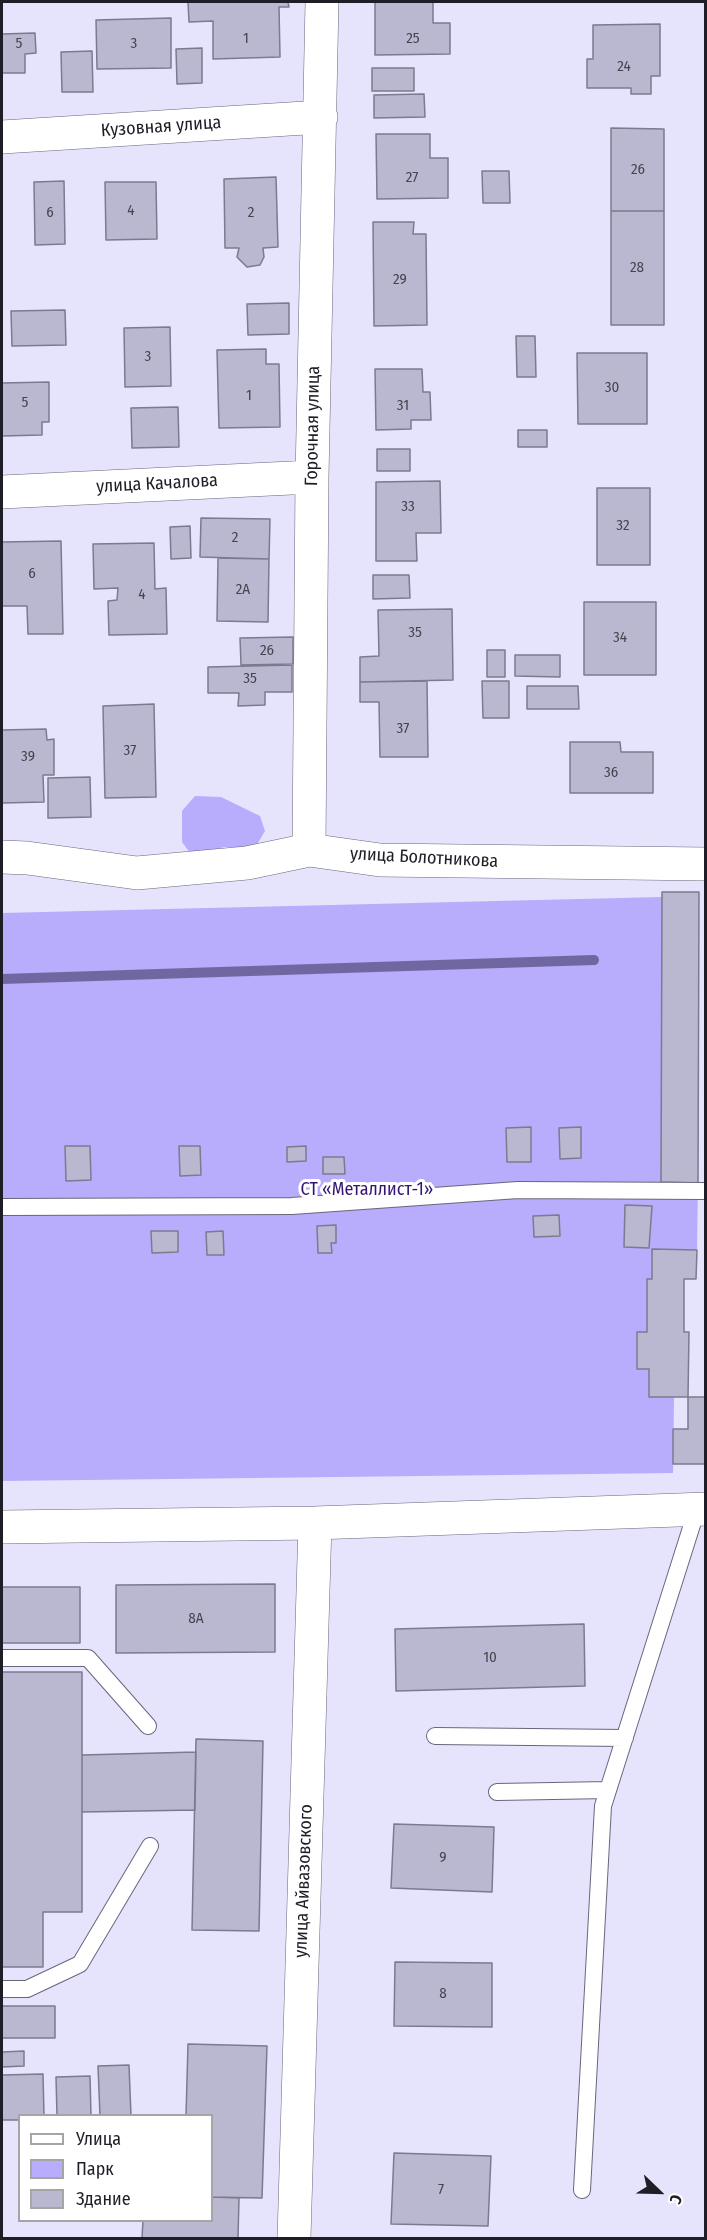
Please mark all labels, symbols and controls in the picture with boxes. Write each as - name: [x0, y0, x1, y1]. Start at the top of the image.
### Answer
- house number: 1: [243, 30, 249, 48]
- house number: 25: [406, 30, 420, 48]
- house number: 5: [16, 35, 22, 53]
- house number: 3: [131, 35, 137, 53]
- house number: 24: [617, 58, 631, 76]
- street label: Кузовная улица: [100, 112, 222, 142]
- house number: 26: [631, 161, 645, 179]
- house number: 27: [406, 169, 418, 187]
- house number: 4: [127, 202, 135, 220]
- house number: 6: [46, 204, 54, 222]
- house number: 2: [248, 204, 254, 222]
- house number: 28: [630, 259, 644, 277]
- house number: 29: [393, 271, 407, 289]
- house number: 3: [145, 348, 151, 366]
- street label: Горочная улица: [301, 366, 325, 486]
- house number: 30: [605, 379, 619, 397]
- house number: 1: [246, 387, 252, 405]
- house number: 5: [22, 394, 28, 412]
- house number: 31: [397, 397, 409, 415]
- street label: улица Качалова: [96, 470, 218, 498]
- house number: 33: [401, 498, 415, 516]
- house number: 32: [616, 517, 630, 535]
- house number: 2: [232, 529, 238, 547]
- house number: 6: [28, 565, 36, 583]
- house number: 2А: [236, 581, 250, 599]
- house number: 4: [138, 586, 146, 604]
- house number: 35: [408, 624, 422, 642]
- house number: 34: [613, 629, 627, 647]
- house number: 26: [260, 642, 274, 660]
- house number: 35: [243, 670, 257, 688]
- house number: 37: [397, 720, 409, 738]
- house number: 37: [124, 742, 136, 760]
- house number: 39: [21, 748, 35, 766]
- house number: 36: [604, 764, 618, 782]
- street label: улица Болотникова: [349, 843, 499, 873]
- park label: СТ «Металлист-1»: [301, 1179, 433, 1201]
- house number: 8А: [188, 1610, 204, 1628]
- house number: 10: [483, 1649, 497, 1667]
- street label: улица Айвазовского: [291, 1804, 317, 1958]
- house number: 9: [439, 1849, 447, 1867]
- house number: 8: [439, 1985, 447, 2003]
- legend: [18, 2114, 213, 2222]
- text: Улица: [76, 2128, 121, 2150]
- text: Парк: [76, 2158, 114, 2180]
- north arrow: [629, 2162, 689, 2222]
- house number: 7: [438, 2181, 444, 2199]
- text: Здание: [76, 2188, 131, 2210]
- text: С: [666, 2192, 686, 2207]

